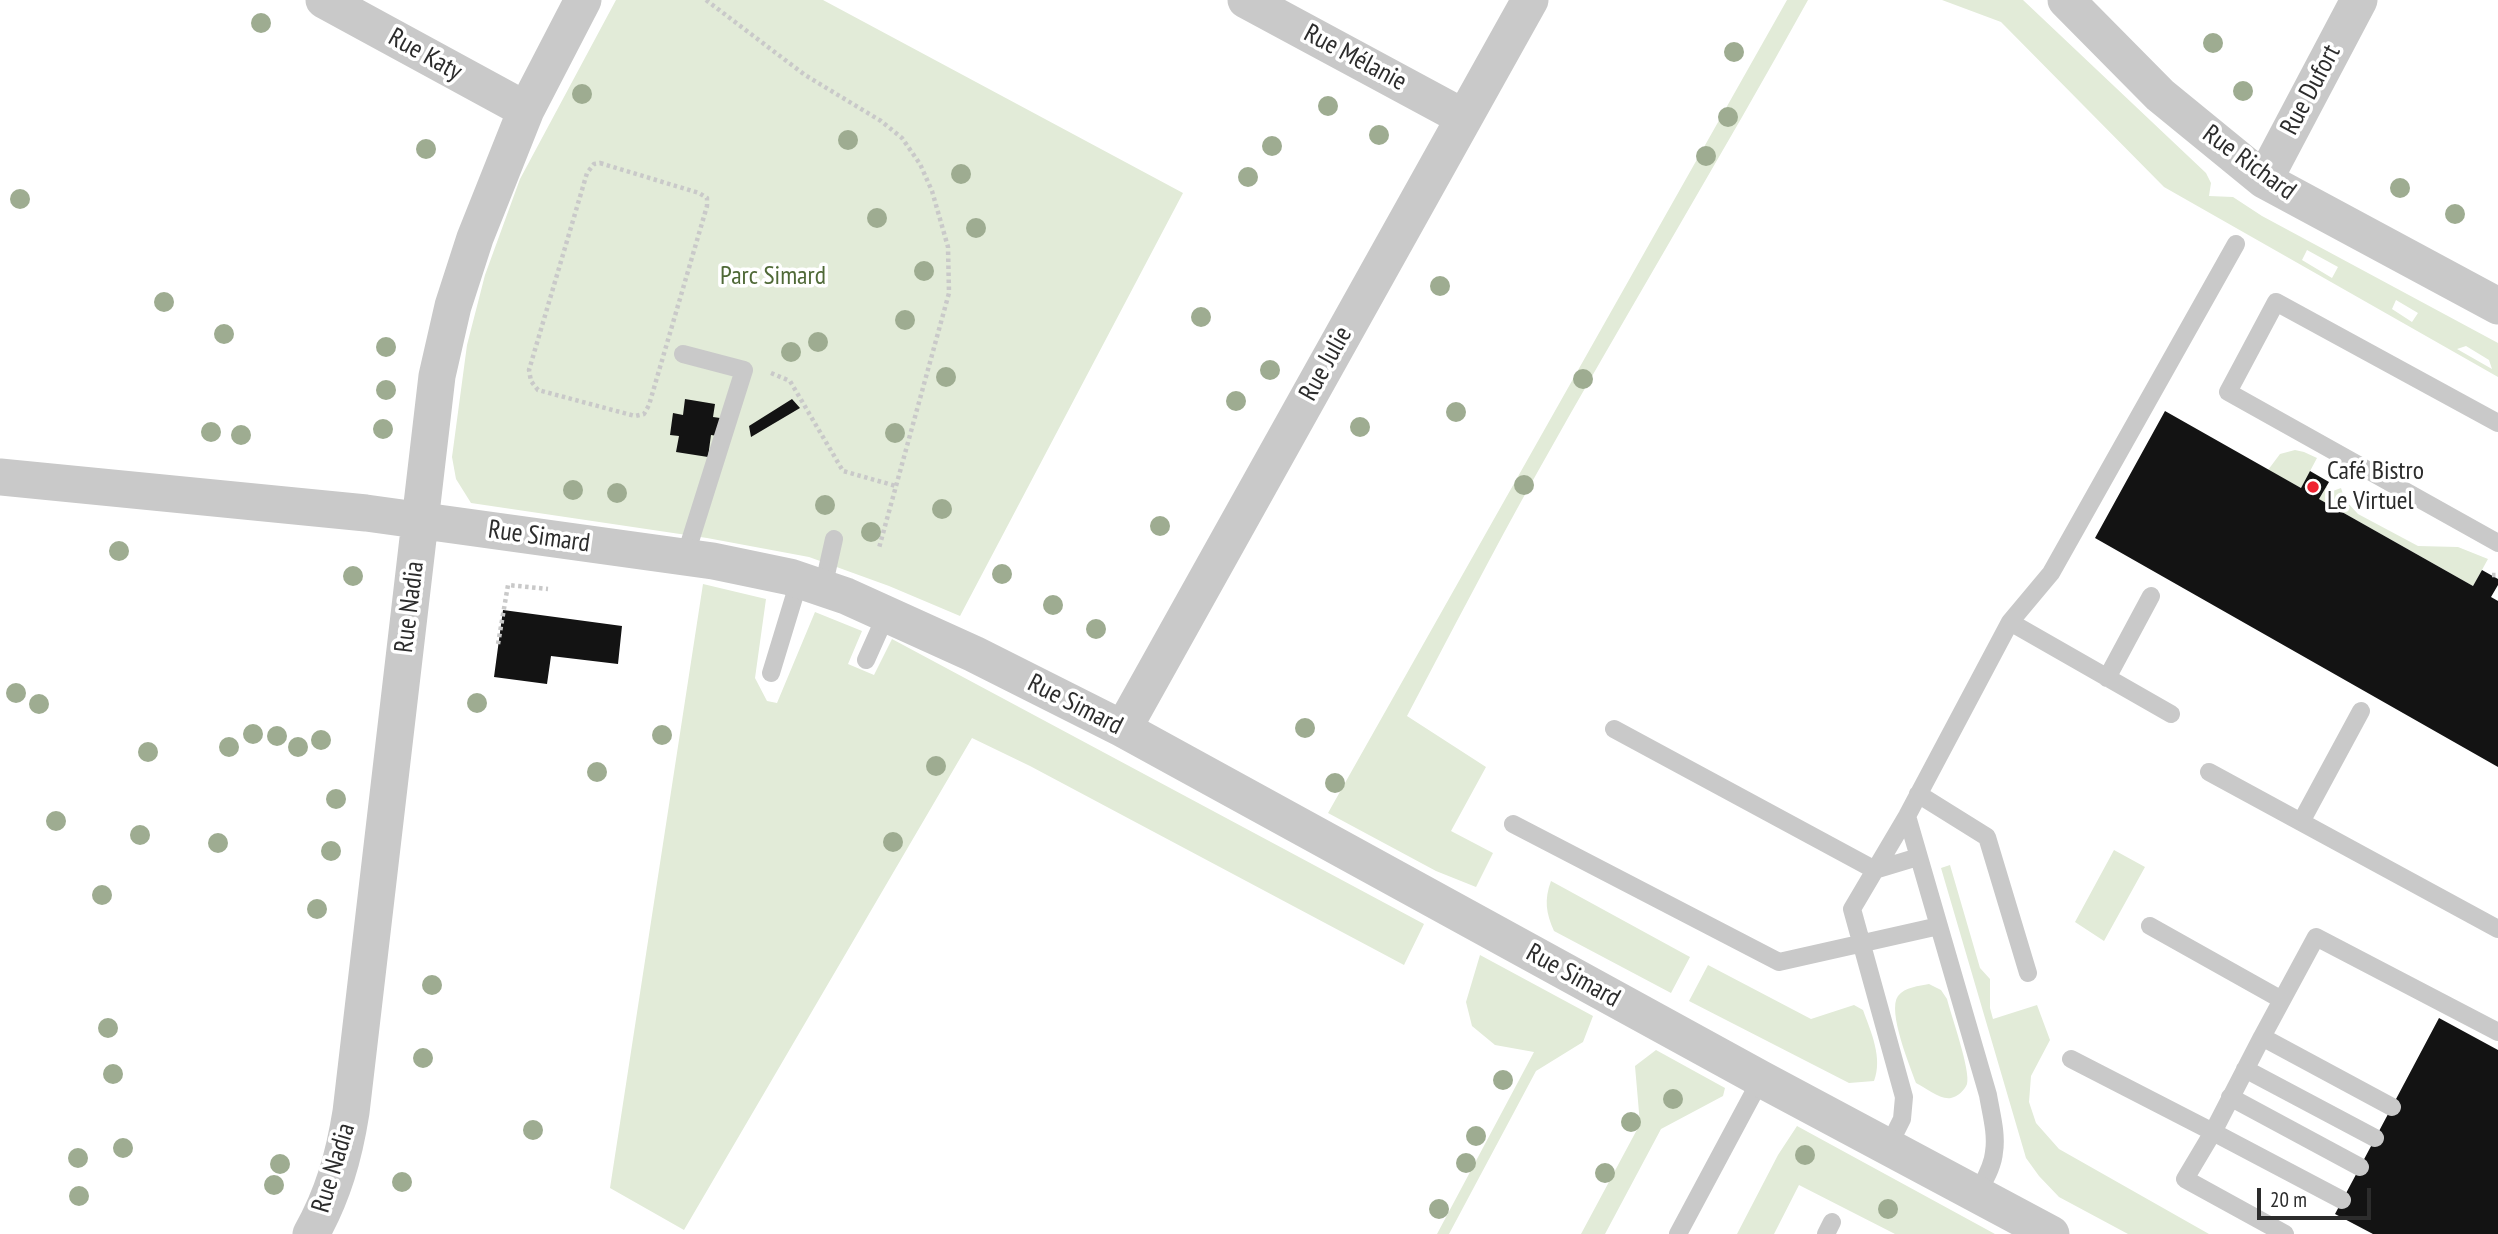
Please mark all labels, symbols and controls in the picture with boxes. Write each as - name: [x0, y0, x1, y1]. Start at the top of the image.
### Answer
- street label: Rue Mélanie: [1298, 18, 1412, 98]
- street label: Rue Katy: [383, 22, 467, 88]
- street label: Rue Dufort: [2274, 40, 2348, 140]
- street label: Rue Richard: [2196, 119, 2302, 207]
- park label: Parc Simard: [720, 261, 826, 293]
- street label: Rue Julie: [1293, 321, 1359, 407]
- place label: Café Bistro Le Virtuel: [2327, 456, 2424, 518]
- marker: Café Bistro Le Virtuel: [2305, 479, 2321, 495]
- street label: Rue Simard: [486, 514, 592, 560]
- street label: Rue Nadia: [389, 560, 431, 654]
- street label: Rue Simard: [1022, 668, 1128, 742]
- street label: Rue Simard: [1521, 938, 1625, 1014]
- street label: Rue Nadia: [306, 1120, 362, 1216]
- scale bar: [2260, 1174, 2374, 1218]
- text: 20 m: [2270, 1186, 2307, 1213]

